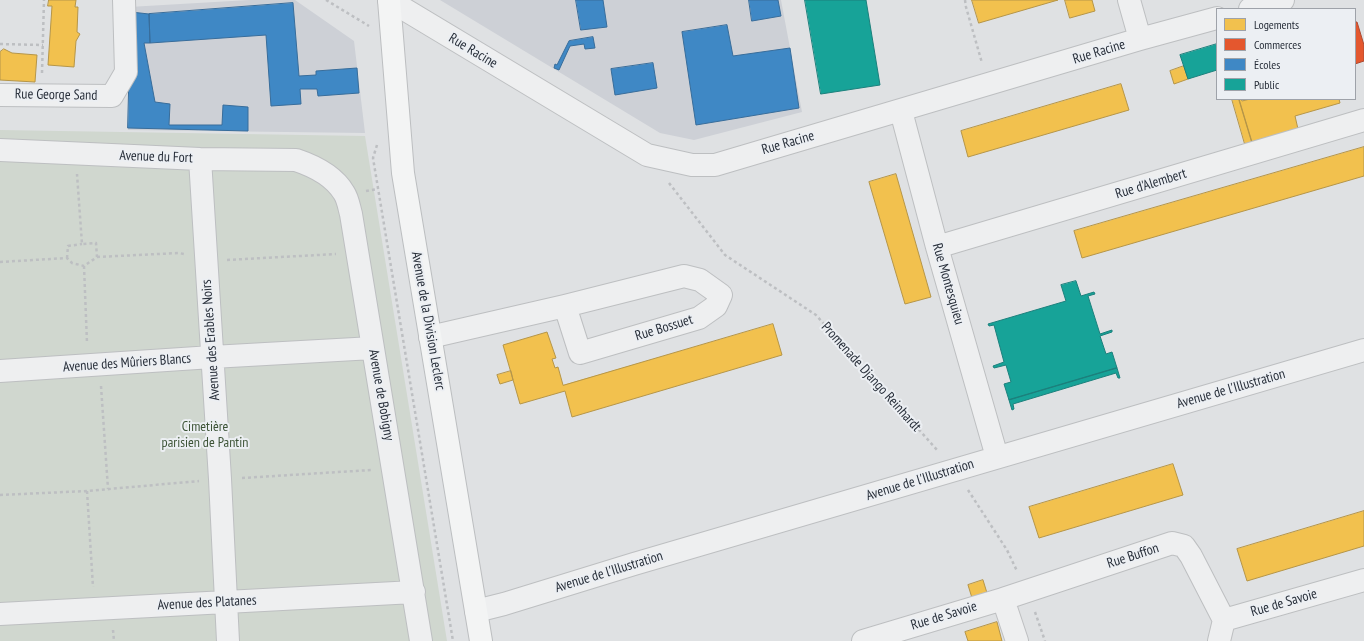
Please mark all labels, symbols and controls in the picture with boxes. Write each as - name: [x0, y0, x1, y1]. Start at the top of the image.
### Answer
- legend: [1216, 8, 1356, 100]
- text: Logements: [1254, 17, 1299, 32]
- street label: Rue Racine: [446, 30, 500, 72]
- street label: Rue Racine: [1071, 36, 1127, 68]
- text: Commerces: [1254, 37, 1301, 52]
- text: Écoles: [1254, 57, 1280, 72]
- text: Public: [1254, 77, 1279, 92]
- street label: Rue George Sand: [15, 86, 97, 104]
- street label: Rue Racine: [760, 128, 816, 158]
- street label: Avenue du Fort: [119, 147, 193, 167]
- street label: Rue d'Alembert: [1113, 165, 1189, 203]
- street label: Rue Montesquieu: [928, 241, 968, 327]
- street label: Avenue de la Division Leclerc: [408, 250, 448, 392]
- street label: Avenue des Erables Noirs: [198, 279, 224, 401]
- street label: Rue Bossuet: [633, 311, 695, 345]
- street label: Promenade Django Reinhardt: [818, 319, 924, 435]
- street label: Avenue de Bobigny: [365, 348, 397, 442]
- street label: Avenue des Mûriers Blancs: [62, 350, 192, 376]
- street label: Avenue de l'Illustration: [1175, 365, 1287, 413]
- park label: Cimetière parisien de Pantin: [162, 419, 248, 452]
- street label: Avenue de l'Illustration: [864, 456, 976, 504]
- street label: Rue Buffon: [1105, 540, 1161, 572]
- street label: Avenue de l'Illustration: [553, 548, 665, 596]
- street label: Rue de Savoie: [1249, 586, 1319, 620]
- street label: Avenue des Platanes: [157, 592, 257, 614]
- street label: Rue de Savoie: [909, 598, 979, 634]

